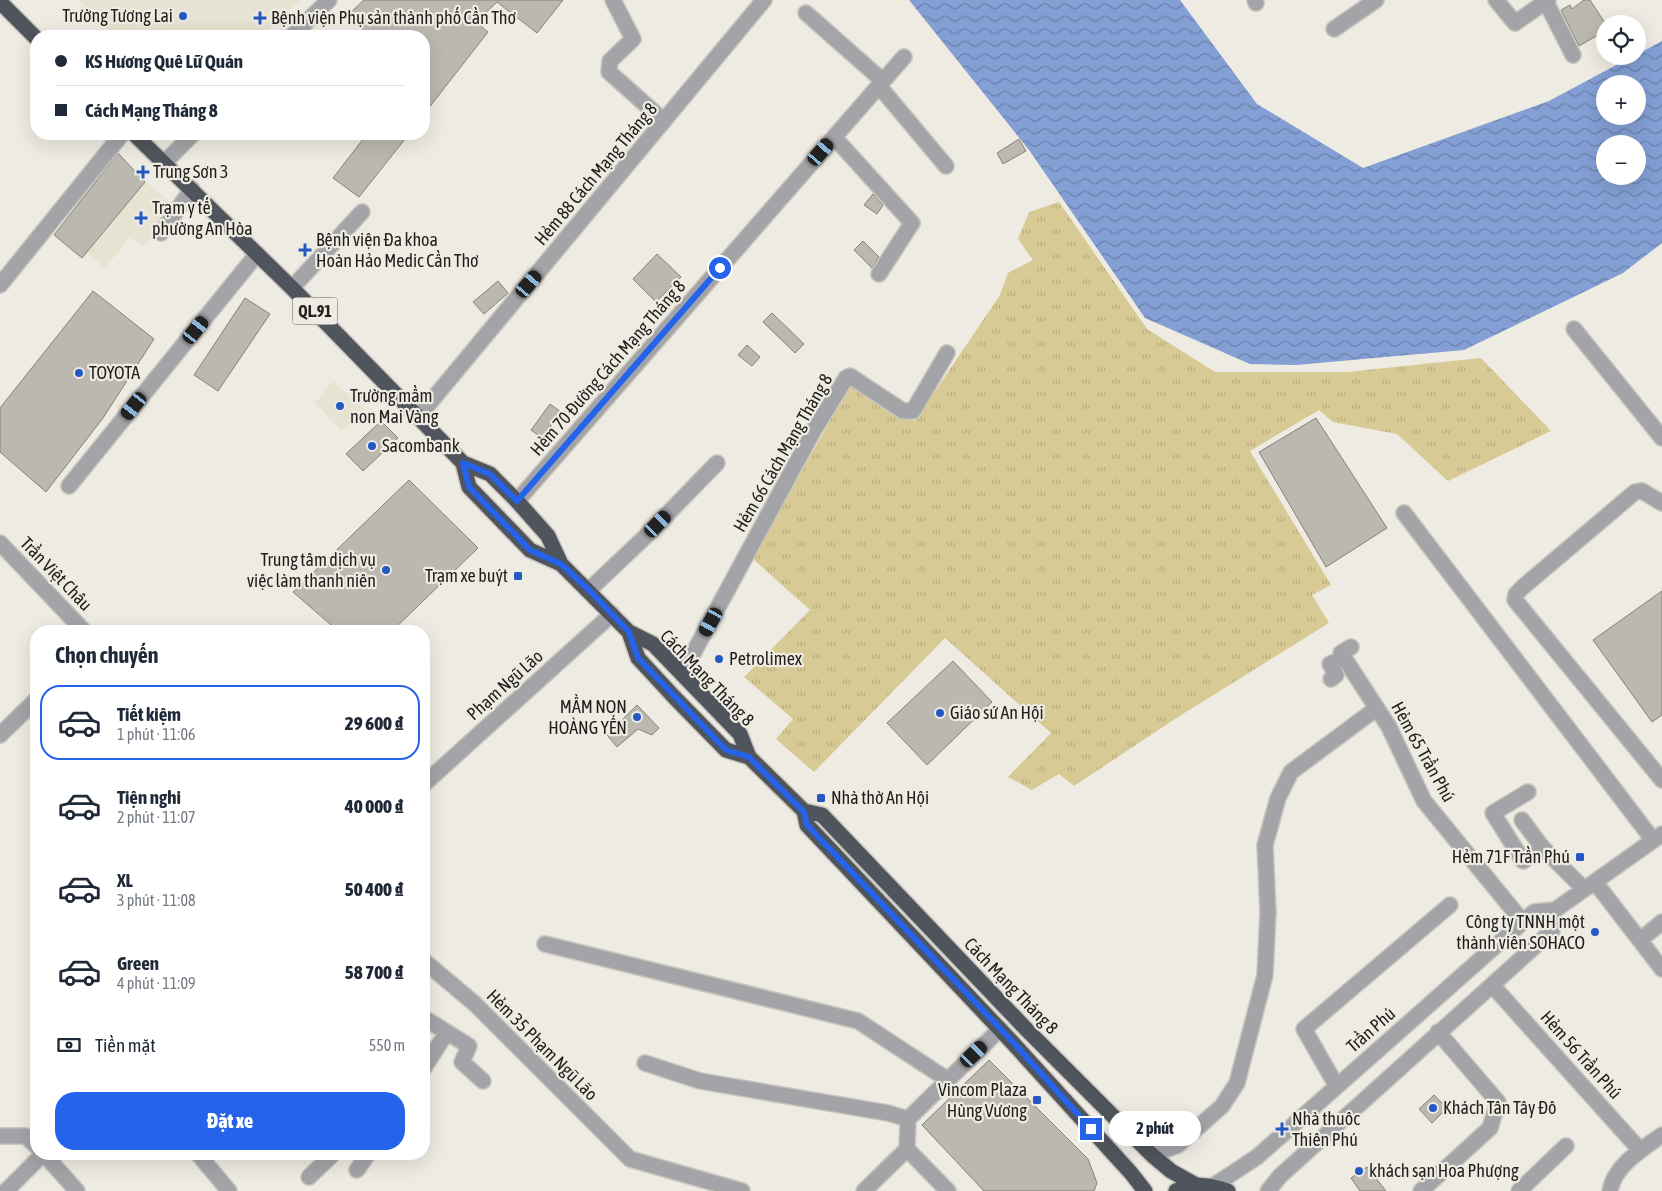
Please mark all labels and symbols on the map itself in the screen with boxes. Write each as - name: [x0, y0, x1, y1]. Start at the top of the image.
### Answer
- place label: Trường Tương Lai: [62, 5, 173, 26]
- place label: Bệnh viện Phụ sản thành phố Cần Thơ: [271, 6, 517, 28]
- marker: Trường Tương Lai: [177, 10, 189, 22]
- marker: Bệnh viện Phụ sản thành phố Cần Thơ: [253, 11, 267, 25]
- street label: Hẻm 88 Cách Mạng Tháng 8: [530, 98, 661, 249]
- car: [805, 136, 836, 168]
- place label: Trung Sơn 3: [153, 161, 228, 182]
- marker: Trung Sơn 3: [137, 166, 149, 178]
- place label: Trạm y tế phường An Hòa: [152, 196, 253, 239]
- marker: Trạm y tế phường An Hòa: [134, 211, 148, 225]
- place label: Bệnh viện Đa khoa Hoàn Hảo Medic Cần Thơ: [316, 229, 479, 271]
- marker: Bệnh viện Đa khoa Hoàn Hảo Medic Cần Thơ: [298, 243, 312, 257]
- route start: [709, 257, 731, 279]
- car: [513, 268, 544, 300]
- street label: Hẻm 70 Đường Cách Mạng Tháng 8: [526, 276, 689, 460]
- road number: QL.91: [292, 298, 338, 324]
- car: [180, 314, 211, 346]
- place label: TOYOTA: [89, 362, 140, 383]
- marker: TOYOTA: [73, 367, 85, 379]
- street label: Hẻm 66 Cách Mạng Tháng 8: [729, 370, 836, 536]
- place label: Trường mầm non Mai Vàng: [350, 384, 439, 427]
- car: [118, 390, 149, 422]
- marker: Trường mầm non Mai Vàng: [334, 400, 346, 412]
- place label: Sacombank: [382, 435, 460, 456]
- marker: Sacombank: [366, 440, 378, 452]
- car: [642, 508, 673, 540]
- street label: Trần Việt Châu: [16, 532, 97, 615]
- place label: Trung tâm dịch vụ việc làm thanh niên: [247, 549, 376, 591]
- marker: Trung tâm dịch vụ việc làm thanh niên: [380, 564, 392, 576]
- place label: Trạm xe buýt: [425, 565, 508, 586]
- marker: Trạm xe buýt: [512, 570, 524, 582]
- car: [697, 605, 724, 639]
- street label: Cách Mạng Tháng 8: [656, 625, 759, 730]
- street label: Phạm Ngũ Lão: [462, 645, 547, 724]
- place label: Petrolimex: [729, 648, 802, 669]
- marker: Petrolimex: [713, 653, 725, 665]
- place label: MẦM NON HOÀNG YẾN: [548, 694, 627, 738]
- street label: Hẻm 65 Trần Phú: [1387, 698, 1460, 805]
- place label: Giáo sứ An Hội: [950, 702, 1044, 723]
- marker: Giáo sứ An Hội: [934, 707, 946, 719]
- marker: MẦM NON HOÀNG YẾN: [631, 711, 643, 723]
- place label: Nhà thờ An Hội: [831, 787, 929, 808]
- marker: Nhà thờ An Hội: [815, 792, 827, 804]
- place label: Hẻm 71F Trần Phú: [1452, 845, 1570, 867]
- marker: Hẻm 71F Trần Phú: [1574, 851, 1586, 863]
- place label: Công ty TNNH một thành viên SOHACO: [1456, 911, 1585, 953]
- marker: Công ty TNNH một thành viên SOHACO: [1589, 926, 1601, 938]
- street label: Cách Mạng Tháng 8: [960, 933, 1063, 1038]
- street label: Hẻm 35 Phạm Ngũ Lão: [483, 985, 602, 1104]
- street label: Trần Phú: [1341, 1002, 1399, 1056]
- street label: Hẻm 56 Trần Phú: [1536, 1006, 1627, 1103]
- car: [957, 1038, 990, 1070]
- place label: Vincom Plaza Hùng Vương: [938, 1079, 1027, 1121]
- marker: Vincom Plaza Hùng Vương: [1031, 1094, 1043, 1106]
- place label: Khách Tân Tây Đô: [1443, 1097, 1556, 1118]
- marker: Khách Tân Tây Đô: [1427, 1102, 1439, 1114]
- place label: Nhà thuôc Thiên Phú: [1292, 1108, 1360, 1150]
- callout: 2 phút: [1108, 1112, 1201, 1146]
- route end: [1080, 1118, 1102, 1140]
- marker: Nhà thuôc Thiên Phú: [1276, 1123, 1288, 1135]
- place label: khách sạn Hoa Phượng: [1369, 1160, 1519, 1181]
- marker: khách sạn Hoa Phượng: [1353, 1165, 1365, 1177]

